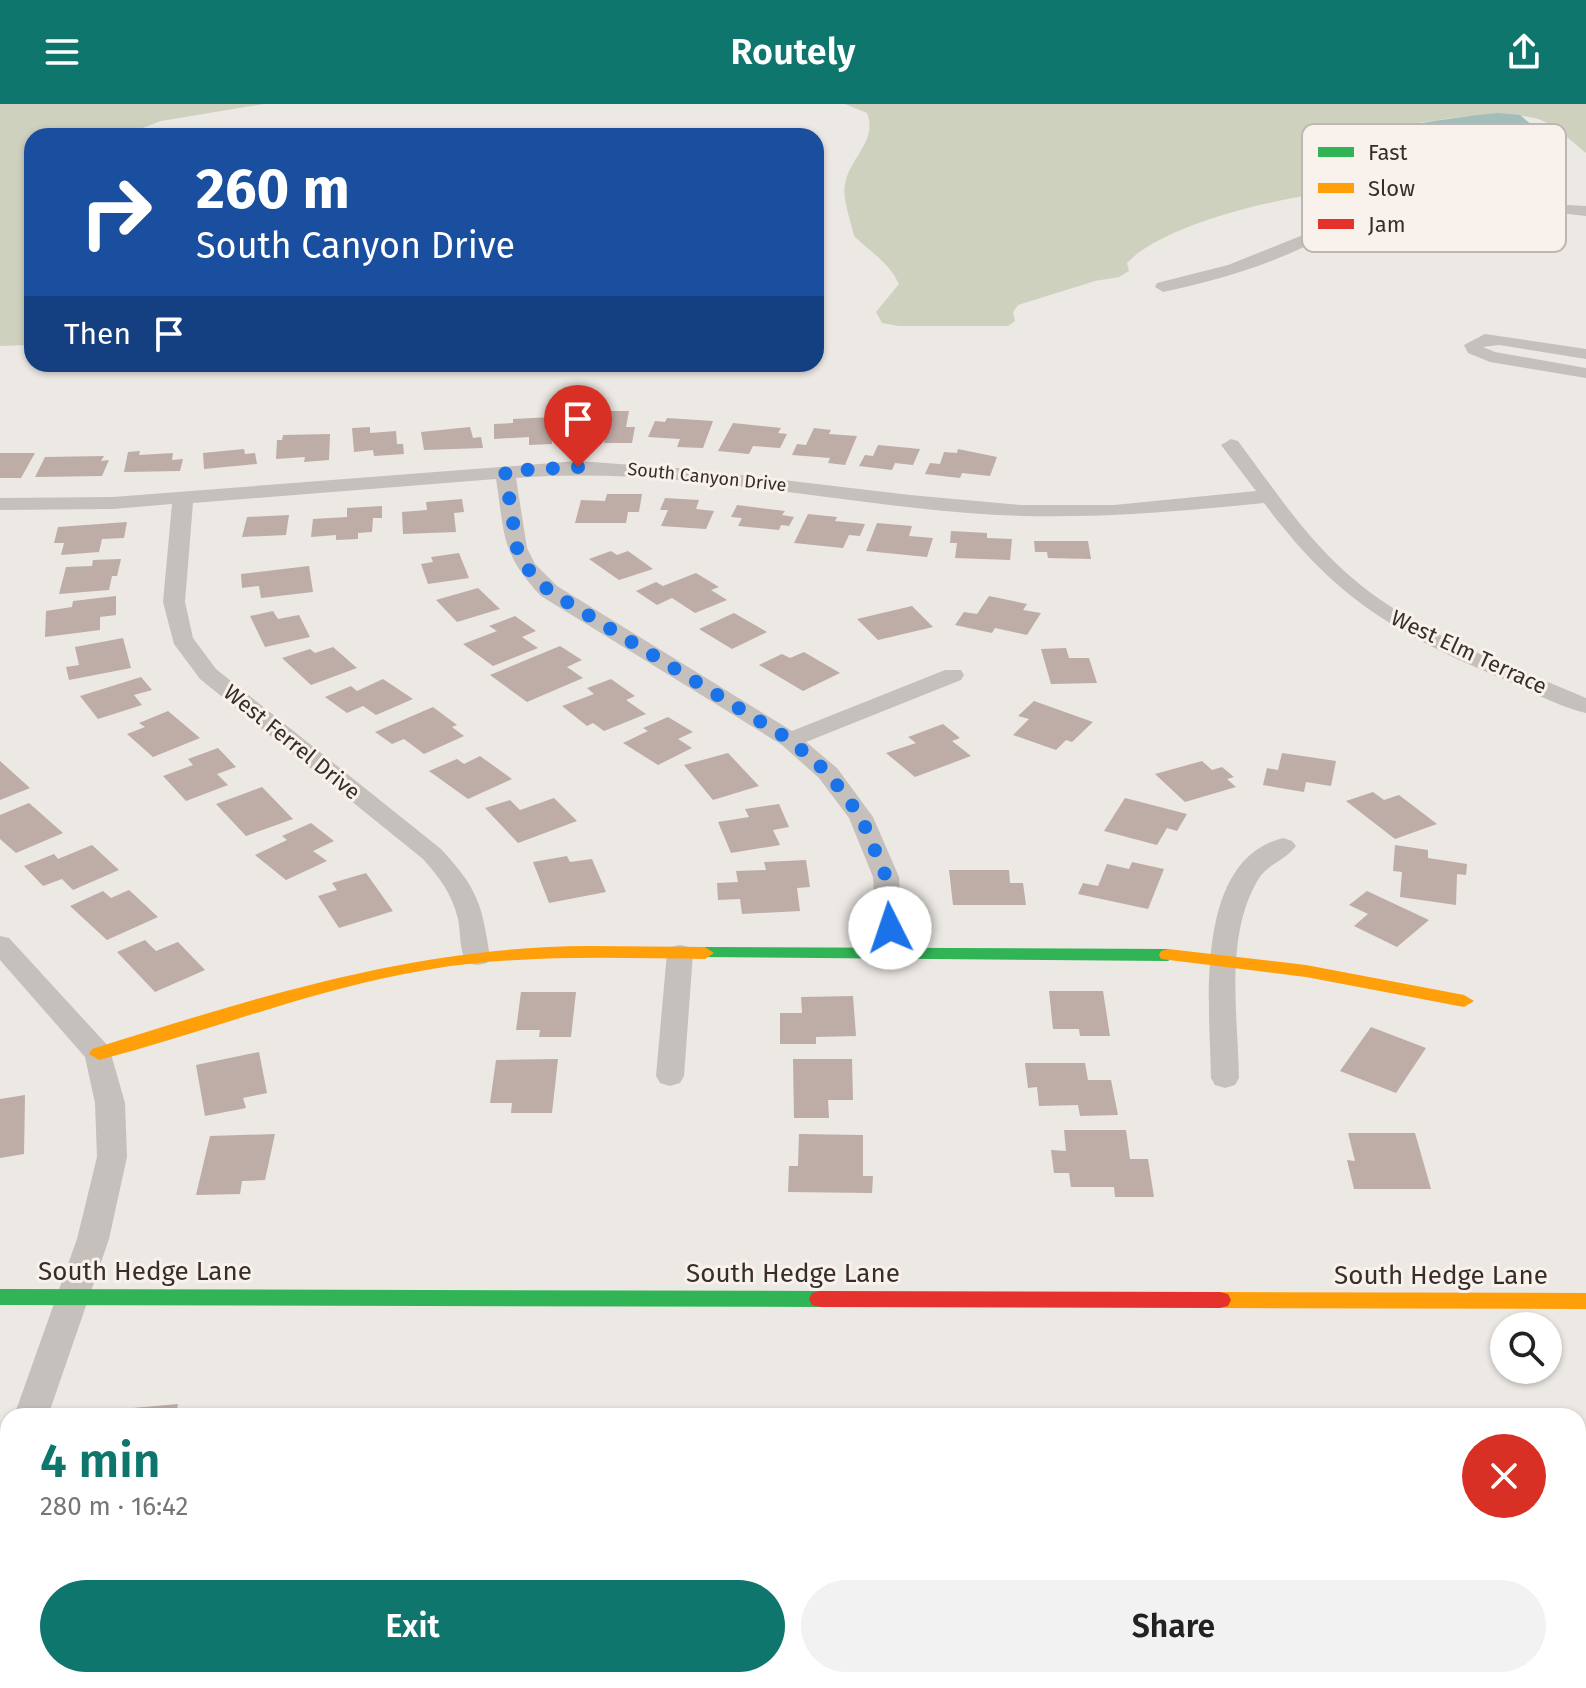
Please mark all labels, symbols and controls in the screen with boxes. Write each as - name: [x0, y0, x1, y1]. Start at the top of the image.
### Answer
- icon: menu: [40, 30, 84, 74]
- text: Routely: [731, 30, 855, 74]
- icon: share: [1502, 30, 1546, 74]
- legend: [1302, 124, 1566, 252]
- text: Fast: [1368, 139, 1408, 166]
- text: 260 m: [196, 156, 350, 223]
- icon: right: [64, 160, 168, 264]
- text: Slow: [1368, 175, 1415, 202]
- text: Jam: [1368, 211, 1406, 238]
- text: South Canyon Drive: [196, 224, 515, 268]
- icon: arrive: [147, 312, 191, 356]
- text: Then: [64, 316, 131, 352]
- pin: [544, 385, 612, 467]
- icon: arrive: [556, 397, 600, 441]
- street label: South Canyon Drive: [627, 458, 787, 496]
- street label: West Elm Terrace: [1387, 604, 1551, 700]
- street label: West Ferrel Drive: [218, 679, 366, 805]
- position arrow: [848, 886, 932, 970]
- street label: South Hedge Lane: [38, 1256, 252, 1287]
- street label: South Hedge Lane: [686, 1258, 900, 1289]
- street label: South Hedge Lane: [1334, 1260, 1548, 1291]
- map controls: [1490, 1312, 1562, 1384]
- button: search: [1490, 1312, 1562, 1384]
- text: 4 min: [40, 1432, 160, 1490]
- button: close: [1462, 1434, 1546, 1518]
- text: 280 m · 16:42: [40, 1491, 188, 1522]
- button: Exit: [40, 1580, 785, 1672]
- button: Share: [801, 1580, 1546, 1672]

